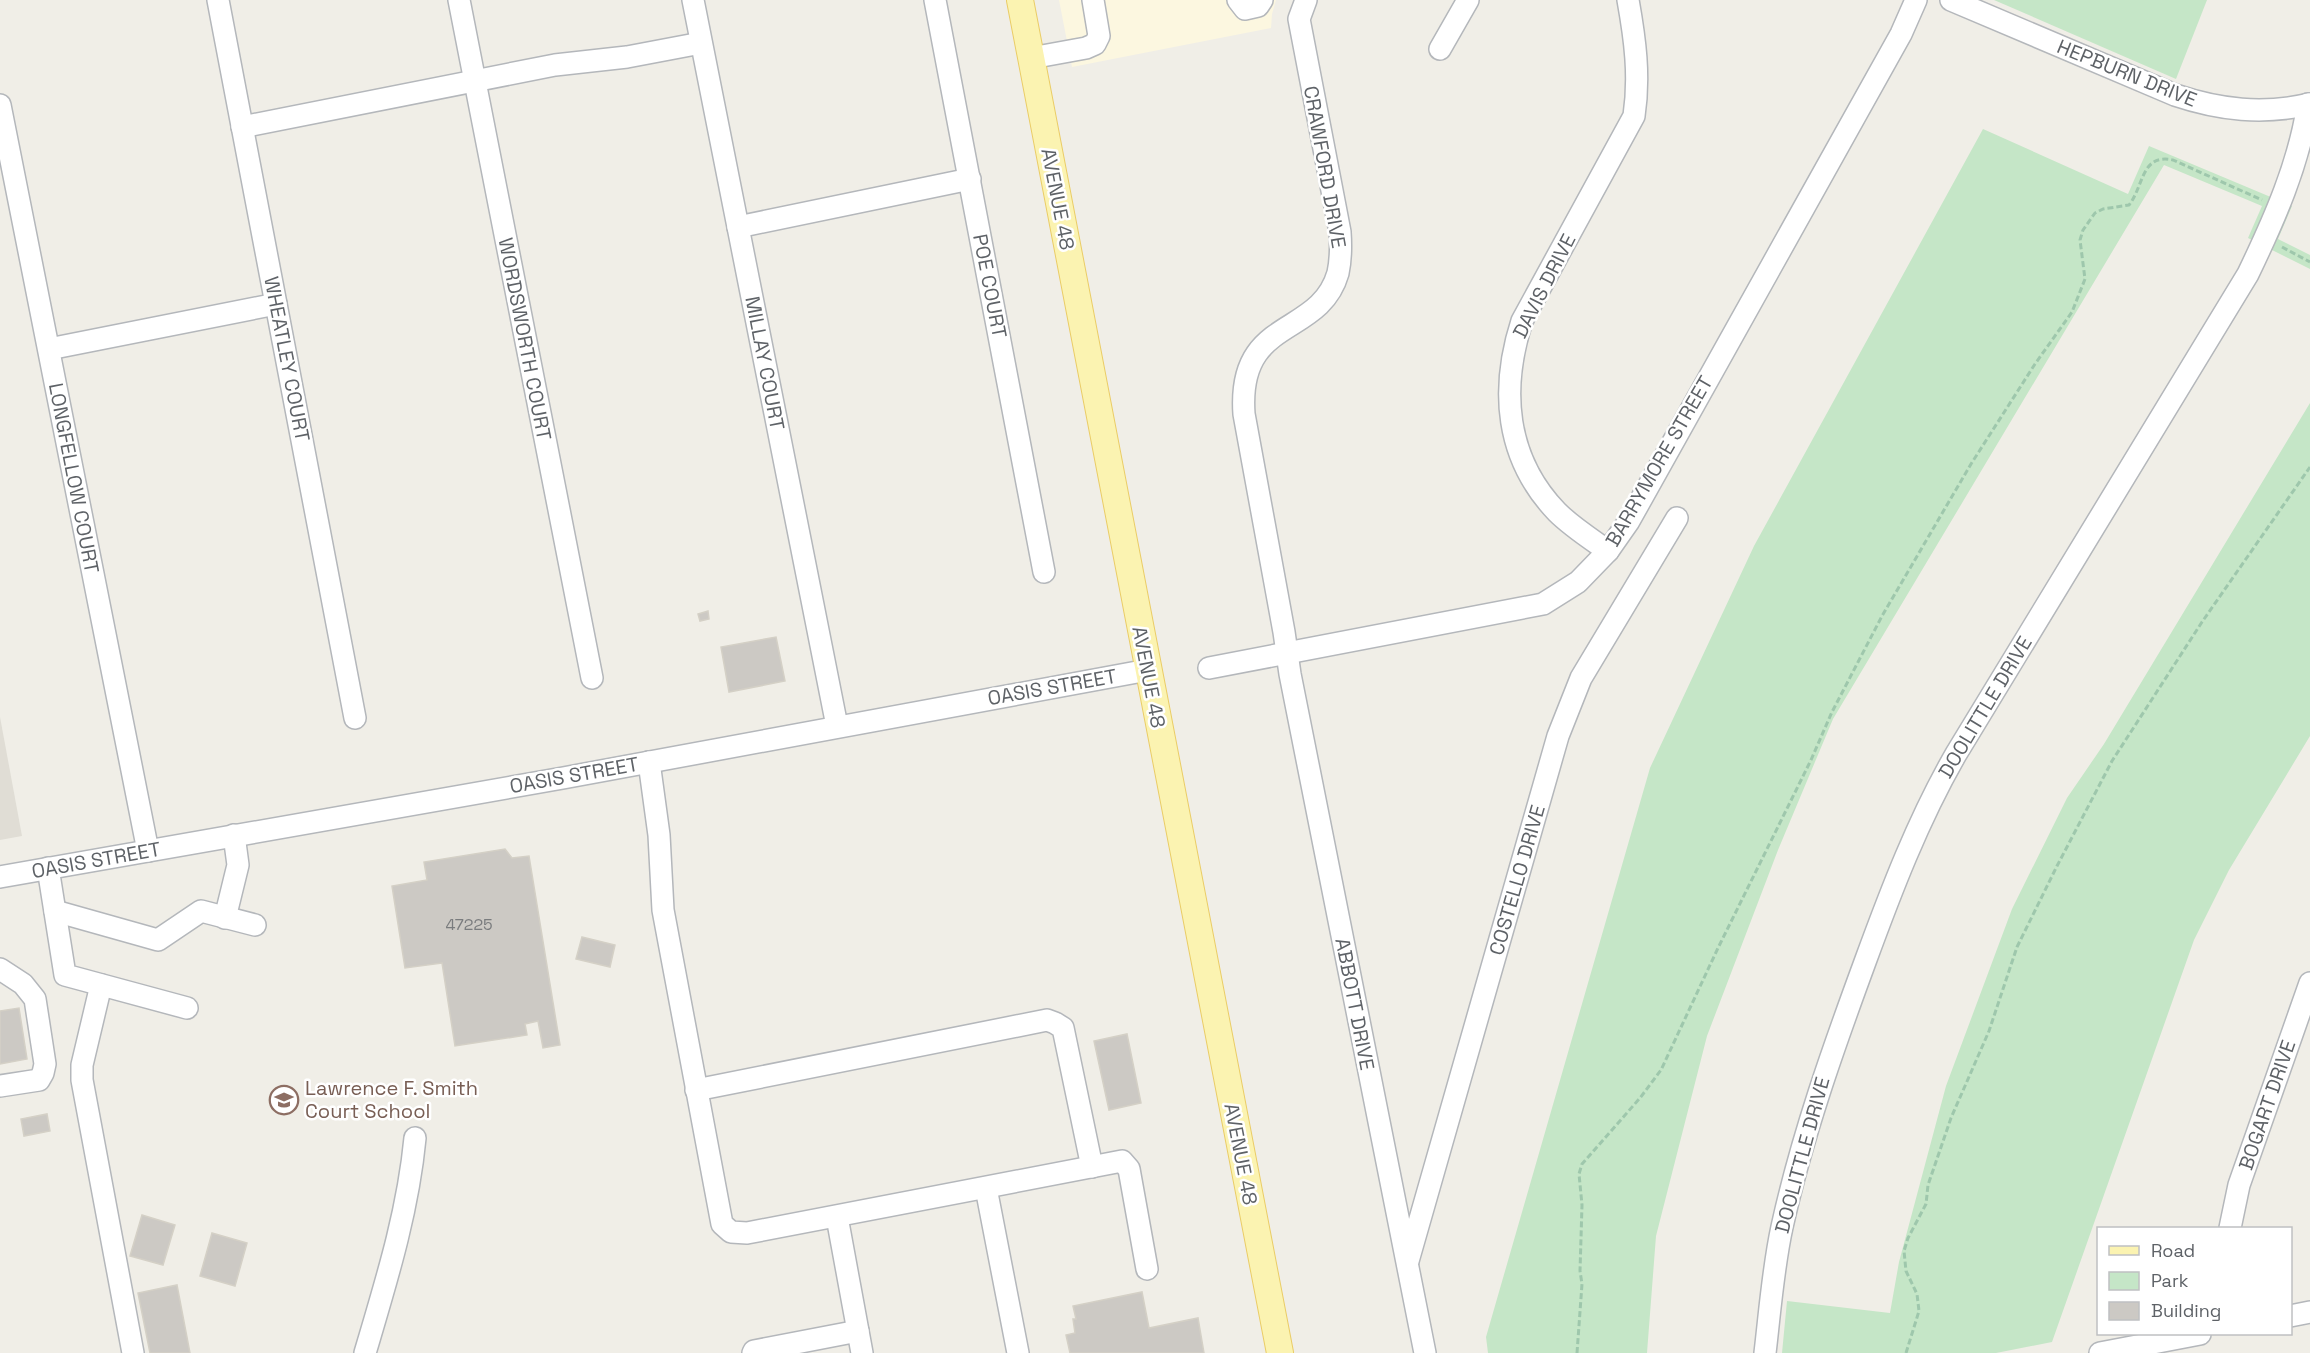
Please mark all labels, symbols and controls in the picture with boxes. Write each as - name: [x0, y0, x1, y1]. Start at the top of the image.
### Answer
- street label: HEPBURN DRIVE: [2053, 33, 2201, 113]
- street label: CRAWFORD DRIVE: [1298, 84, 1352, 250]
- street label: AVENUE 48: [1035, 146, 1081, 252]
- street label: DAVIS DRIVE: [1507, 229, 1581, 343]
- street label: POE COURT: [967, 232, 1013, 340]
- street label: WORDSWORTH COURT: [493, 236, 557, 443]
- street label: WHEATLEY COURT: [258, 274, 316, 444]
- street label: MILLAY COURT: [739, 294, 791, 432]
- street label: BARRYMORE STREET: [1600, 371, 1719, 551]
- street label: LONGFELLOW COURT: [43, 381, 105, 576]
- street label: AVENUE 48: [1126, 624, 1172, 730]
- street label: DOOLITTLE DRIVE: [1932, 631, 2038, 783]
- street label: OASIS STREET: [985, 663, 1119, 711]
- street label: OASIS STREET: [507, 751, 641, 799]
- street label: COSTELLO DRIVE: [1483, 802, 1551, 958]
- street label: OASIS STREET: [29, 836, 163, 884]
- house number: 47225: [445, 914, 493, 935]
- street label: ABBOTT DRIVE: [1329, 936, 1381, 1072]
- street label: BOGART DRIVE: [2233, 1037, 2301, 1173]
- street label: DOOLITTLE DRIVE: [1769, 1074, 1835, 1236]
- place label: Lawrence F. Smith Court School: [305, 1075, 478, 1124]
- school or university icon: Lawrence F. Smith Court School: [268, 1084, 300, 1116]
- street label: AVENUE 48: [1218, 1101, 1264, 1207]
- legend: [2097, 1227, 2292, 1335]
- text: Road: [2151, 1239, 2195, 1262]
- text: Park: [2151, 1269, 2189, 1292]
- text: Building: [2151, 1299, 2221, 1322]

